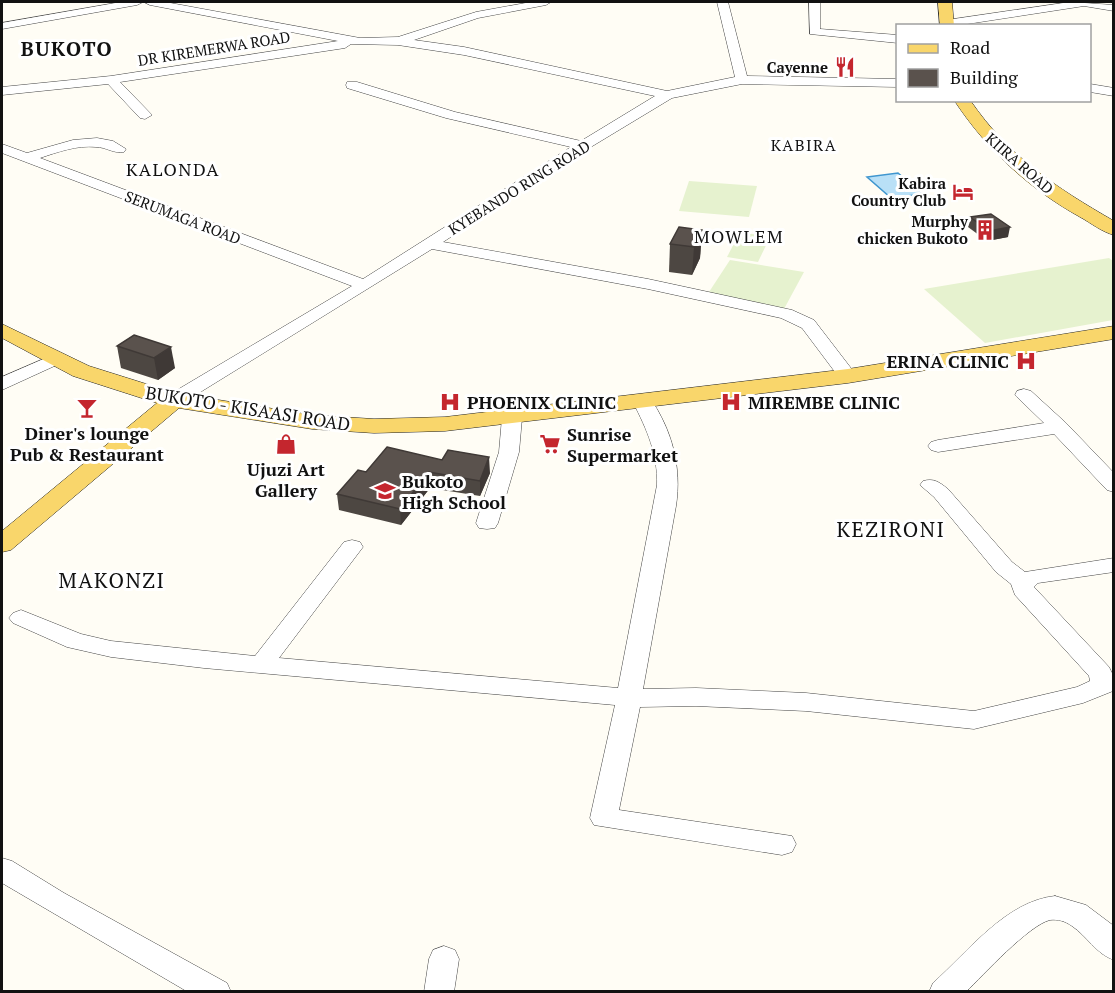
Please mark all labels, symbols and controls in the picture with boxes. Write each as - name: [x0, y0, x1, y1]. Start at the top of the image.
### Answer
- legend: [896, 24, 1091, 102]
- street label: DR KIREMERWA ROAD: [136, 26, 292, 70]
- district label: BUKOTO: [21, 35, 113, 62]
- text: Road: [950, 35, 990, 59]
- restaurant icon: Cayenne: [833, 55, 857, 79]
- place label: Cayenne: [767, 57, 828, 77]
- text: Building: [950, 65, 1018, 89]
- street label: KIIRA ROAD: [982, 128, 1058, 198]
- district label: KABIRA: [771, 134, 837, 156]
- street label: KYEBANDO RING ROAD: [444, 135, 594, 239]
- district label: KALONDA: [126, 157, 220, 181]
- place label: Kabira Country Club: [851, 173, 947, 210]
- hotel icon: Kabira Country Club: [951, 180, 975, 204]
- street label: SERUMAGA ROAD: [122, 186, 244, 248]
- place label: Murphy chicken Bukoto: [857, 211, 969, 248]
- building icon: Murphy chicken Bukoto: [973, 218, 997, 242]
- district label: MOWLEM: [694, 224, 784, 248]
- place label: ERINA CLINIC: [886, 349, 1009, 373]
- hospital icon: ERINA CLINIC: [1014, 349, 1038, 373]
- street label: BUKOTO - KISAASI ROAD: [144, 380, 352, 436]
- hospital icon: PHOENIX CLINIC: [438, 390, 462, 414]
- place label: PHOENIX CLINIC: [467, 390, 616, 414]
- hospital icon: MIREMBE CLINIC: [719, 390, 743, 414]
- place label: MIREMBE CLINIC: [748, 390, 900, 414]
- bar icon: Diner's lounge Pub & Restaurant: [75, 396, 99, 420]
- place label: Diner's lounge Pub & Restaurant: [10, 421, 164, 466]
- place label: Sunrise Supermarket: [567, 422, 678, 467]
- shop icon: Ujuzi Art Gallery: [274, 432, 298, 456]
- supermarket icon: Sunrise Supermarket: [538, 432, 562, 456]
- place label: Ujuzi Art Gallery: [247, 457, 325, 502]
- place label: Bukoto High School: [402, 469, 506, 514]
- school or university icon: Bukoto High School: [373, 479, 397, 503]
- district label: KEZIRONI: [836, 515, 946, 543]
- district label: MAKONZI: [58, 566, 166, 594]

